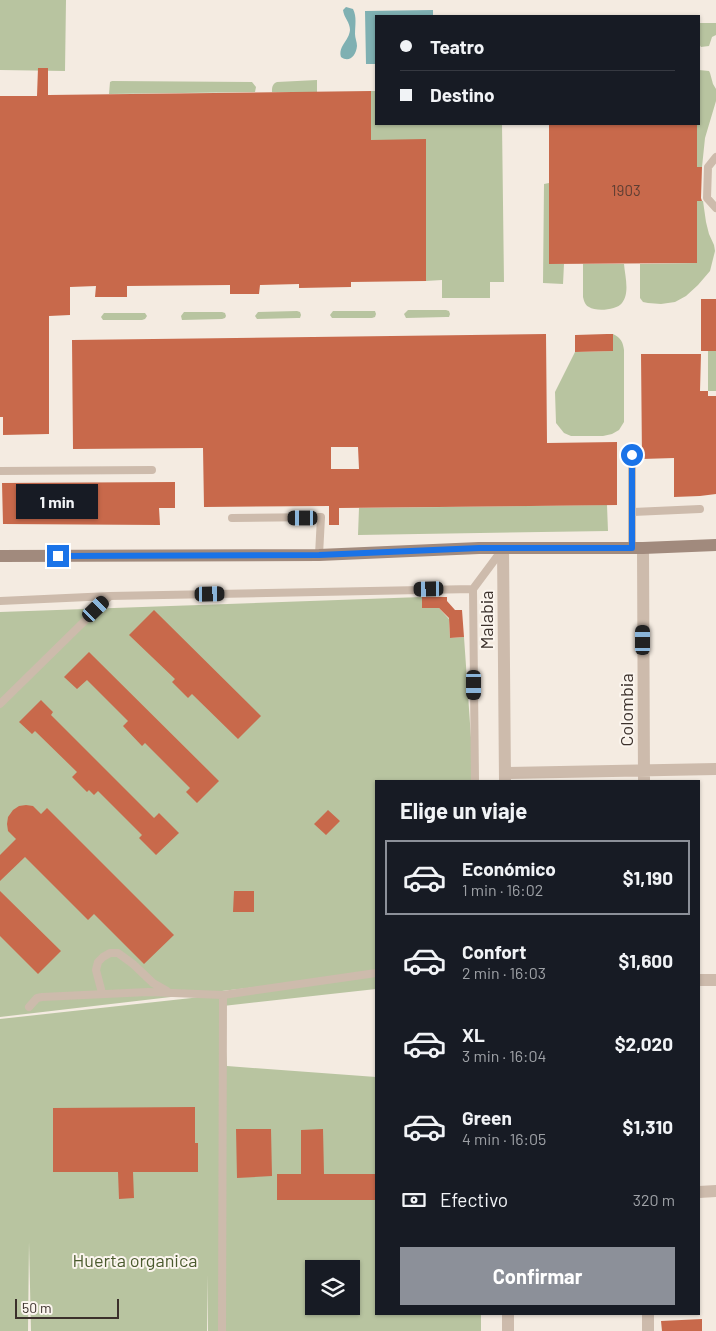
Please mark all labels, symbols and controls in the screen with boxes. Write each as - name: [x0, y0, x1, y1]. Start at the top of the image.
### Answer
- text: Teatro: [430, 35, 484, 58]
- text: Destino: [430, 83, 495, 106]
- house number: 1903: [611, 181, 641, 199]
- route start: [621, 444, 643, 466]
- callout: 1 min: [17, 484, 99, 518]
- text: 1 min: [39, 492, 75, 511]
- car: [288, 511, 318, 526]
- route end: [47, 545, 69, 567]
- car: [413, 581, 444, 597]
- car: [194, 586, 225, 602]
- street label: Malabia: [475, 590, 497, 650]
- car: [79, 593, 112, 625]
- car: [635, 625, 650, 655]
- car: [466, 670, 481, 700]
- street label: Colombia: [615, 673, 637, 747]
- text: Elige un viaje: [400, 797, 527, 823]
- icon: car: [402, 855, 447, 900]
- text: Económico: [462, 857, 556, 880]
- text: $1,190: [623, 866, 673, 889]
- text: 1 min · 16:02: [462, 880, 543, 899]
- icon: car: [402, 938, 447, 983]
- text: Confort: [462, 940, 526, 963]
- text: $1,600: [619, 949, 673, 972]
- text: 2 min · 16:03: [462, 963, 546, 982]
- icon: car: [402, 1021, 447, 1066]
- text: XL: [462, 1023, 485, 1046]
- text: $2,020: [615, 1032, 673, 1055]
- text: 3 min · 16:04: [462, 1046, 546, 1065]
- icon: car: [402, 1104, 447, 1149]
- text: Green: [462, 1106, 512, 1129]
- text: $1,310: [623, 1115, 673, 1138]
- text: 4 min · 16:05: [462, 1129, 546, 1148]
- icon: cash: [400, 1186, 428, 1214]
- text: Efectivo: [440, 1188, 508, 1211]
- text: 320 m: [633, 1190, 675, 1209]
- button: Confirmar: [400, 1247, 675, 1305]
- park label: Huerta organica: [73, 1249, 198, 1271]
- map controls: [305, 1260, 360, 1315]
- button: layers: [305, 1260, 360, 1315]
- scale bar: [15, 1296, 119, 1319]
- text: 50 m: [22, 1299, 51, 1316]

